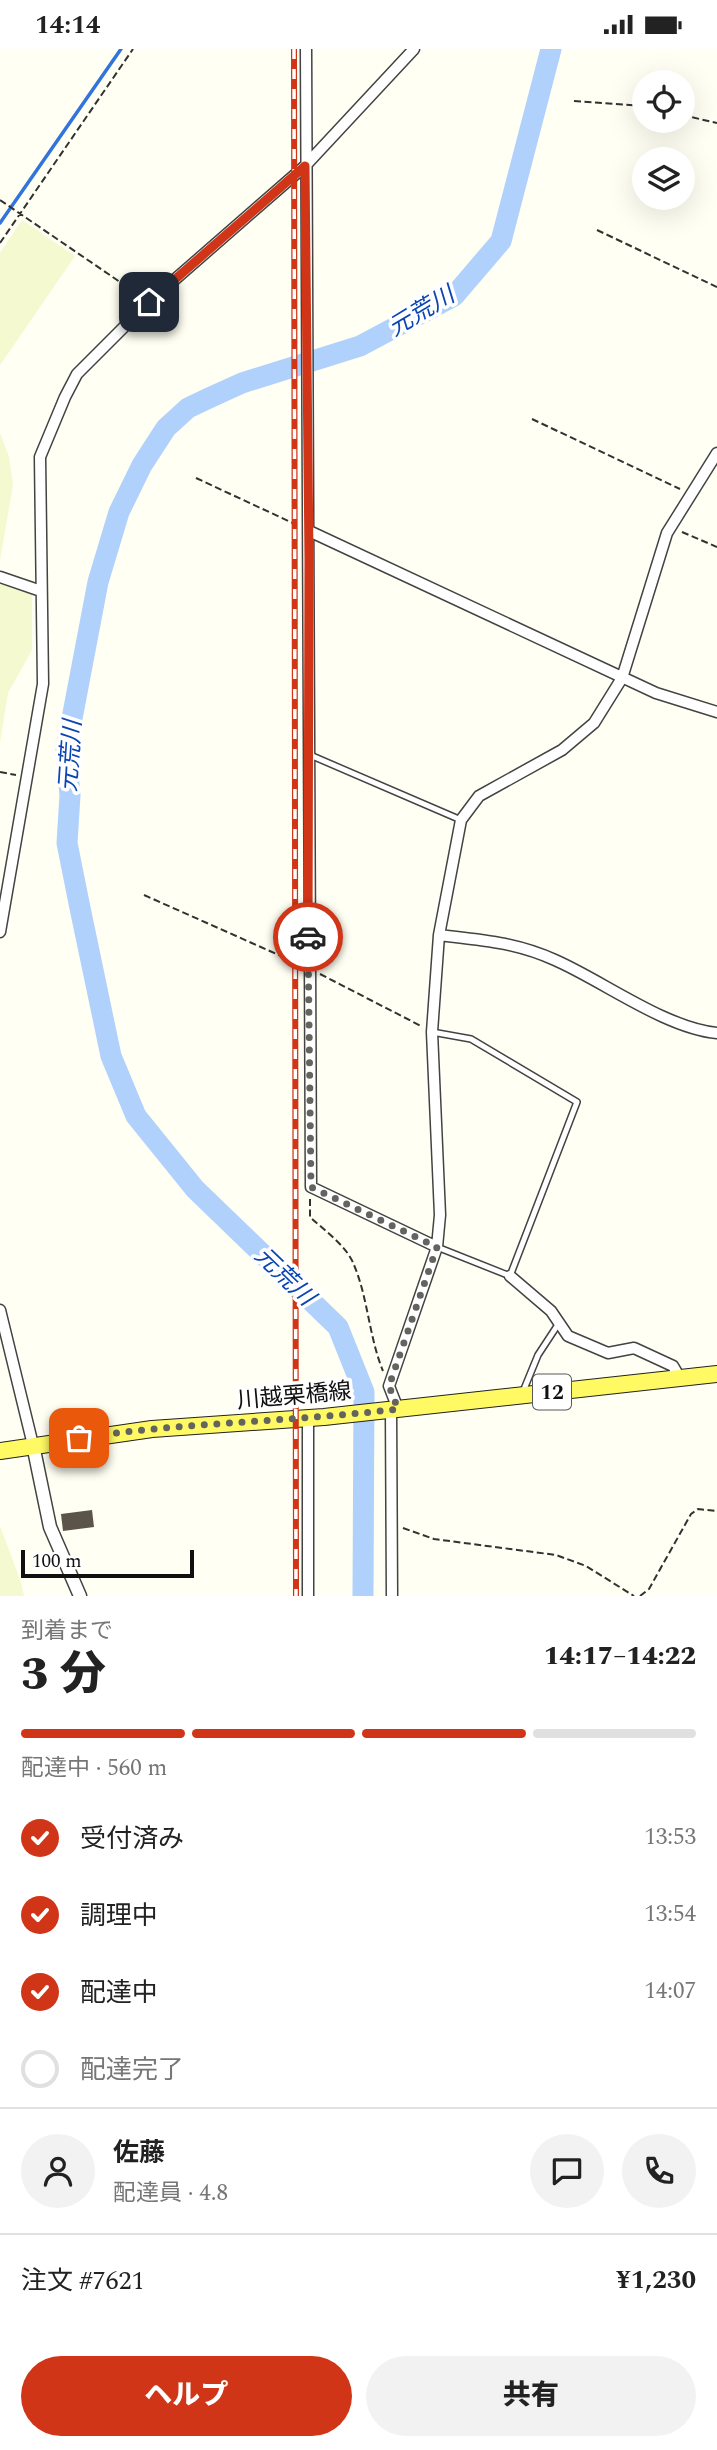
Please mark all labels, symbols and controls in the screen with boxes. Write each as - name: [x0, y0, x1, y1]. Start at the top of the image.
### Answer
- text: 14:14: [35, 5, 100, 45]
- map controls: [632, 70, 695, 210]
- button: locate: [632, 70, 695, 133]
- button: layers: [632, 147, 695, 210]
- pin: [119, 272, 179, 332]
- water label: 元荒川: [381, 276, 464, 346]
- icon: home: [130, 283, 168, 321]
- water label: 元荒川: [51, 716, 92, 793]
- courier: [273, 902, 343, 972]
- icon: car: [289, 918, 327, 956]
- water label: 元荒川: [246, 1239, 325, 1317]
- street label: 川越栗橋線: [235, 1374, 353, 1419]
- road number: 12: [533, 1375, 571, 1409]
- pin: [49, 1408, 109, 1468]
- icon: bag: [60, 1419, 98, 1457]
- scale bar: [21, 1547, 194, 1579]
- text: 100 m: [32, 1547, 82, 1576]
- text: 到着まで: [21, 1614, 113, 1649]
- text: 14:17–14:22: [544, 1636, 696, 1676]
- text: 3 分: [21, 1640, 106, 1710]
- text: 配達中 · 560 m: [21, 1751, 167, 1786]
- icon: check: [21, 1819, 59, 1857]
- text: 受付済み: [80, 1819, 184, 1859]
- text: 13:53: [644, 1820, 696, 1855]
- icon: check: [21, 1896, 59, 1934]
- text: 調理中: [80, 1896, 158, 1936]
- text: 13:54: [644, 1897, 696, 1932]
- icon: check: [21, 1973, 59, 2011]
- text: 配達中: [80, 1973, 158, 2013]
- text: 14:07: [644, 1974, 696, 2009]
- text: 配達完了: [80, 2050, 184, 2090]
- text: 佐藤: [113, 2133, 165, 2173]
- button: person: [21, 2134, 95, 2208]
- button: chat: [530, 2134, 604, 2208]
- button: phone: [622, 2134, 696, 2208]
- text: 配達員 · 4.8: [113, 2176, 228, 2211]
- text: ¥1,230: [616, 2260, 696, 2300]
- text: 注文 #7621: [21, 2261, 145, 2301]
- button: ヘルプ: [21, 2356, 352, 2436]
- button: 共有: [366, 2356, 696, 2436]

